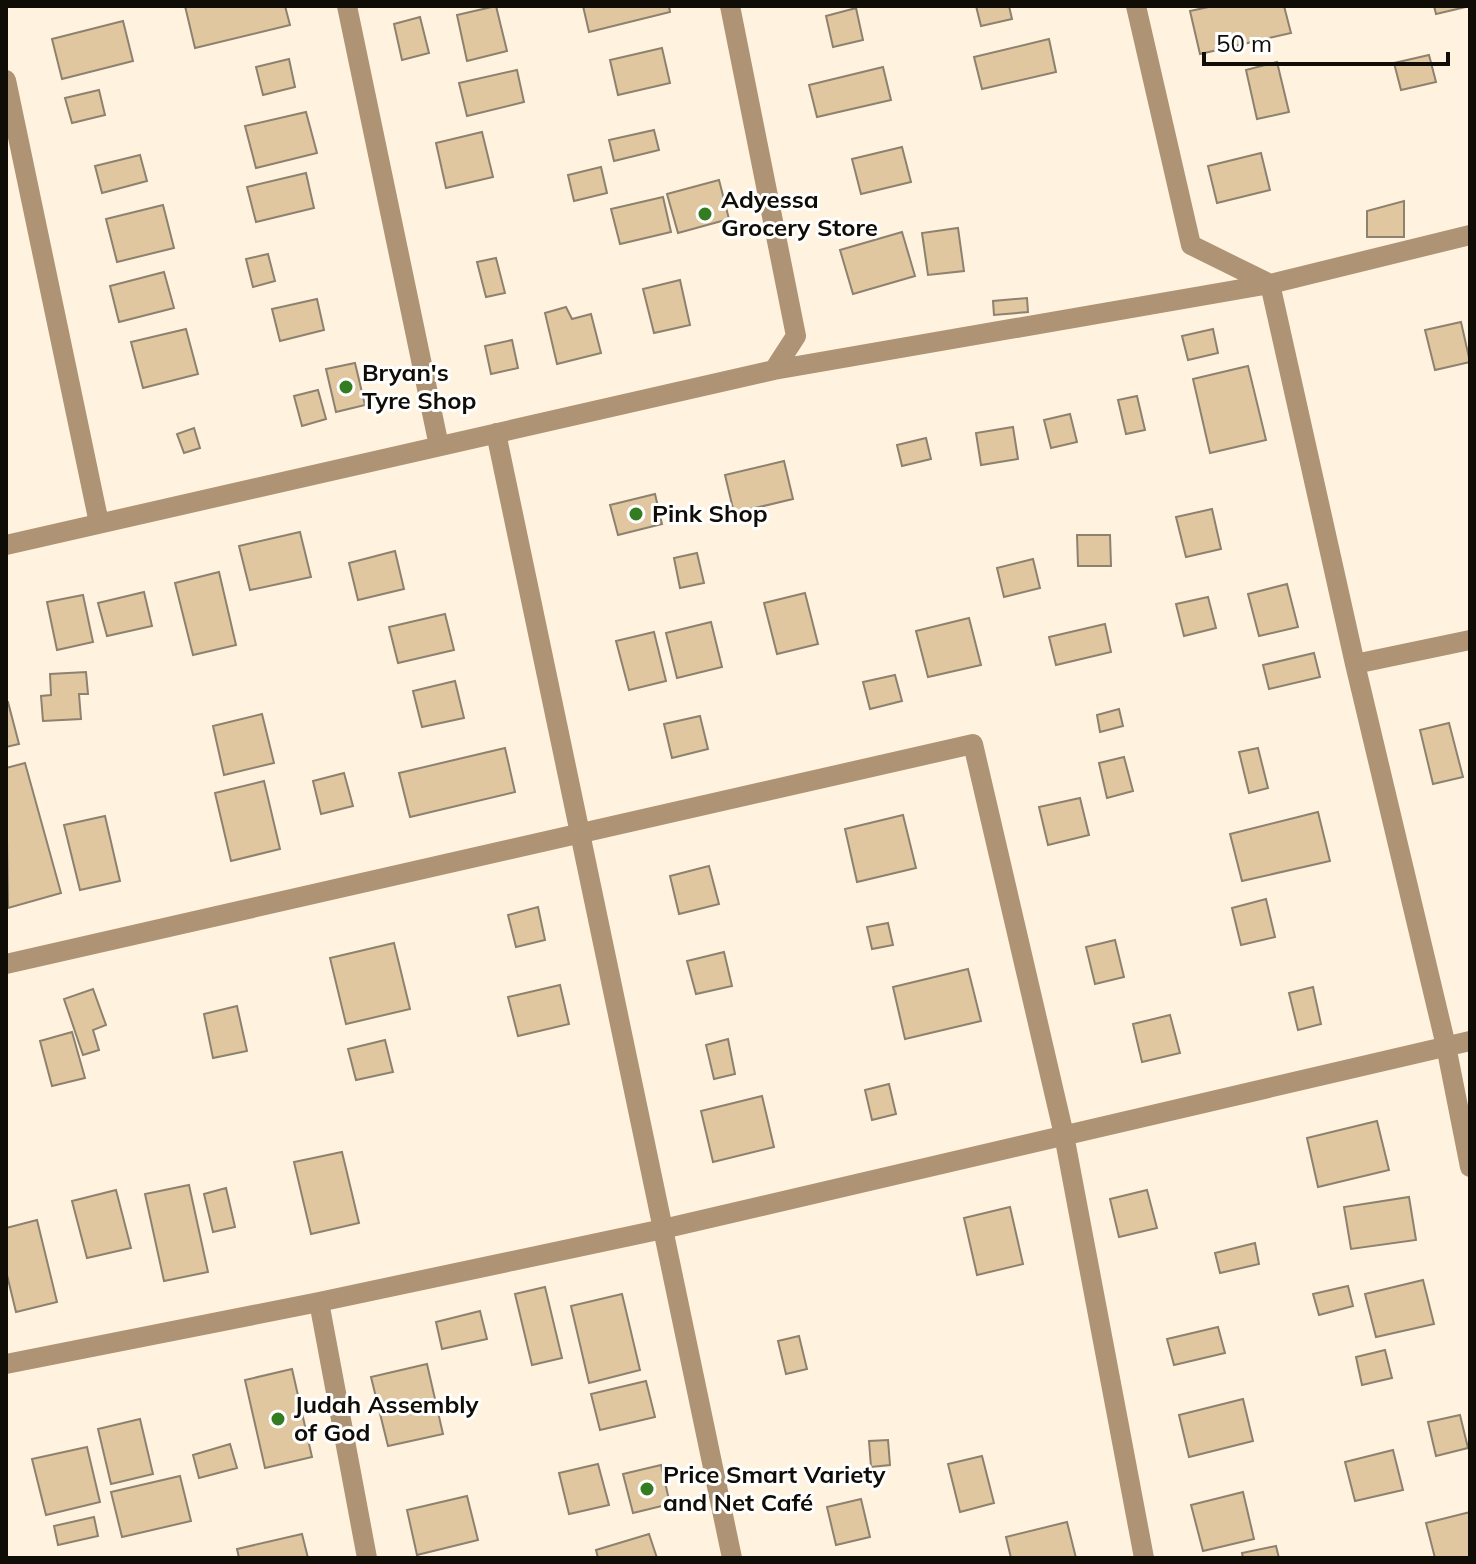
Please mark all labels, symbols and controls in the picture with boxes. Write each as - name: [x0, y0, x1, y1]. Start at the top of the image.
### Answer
- scale bar: [1204, 16, 1448, 66]
- text: 50 m: [1216, 28, 1272, 58]
- place label: Adyessa Grocery Store: [721, 184, 878, 242]
- marker: Adyessa Grocery Store: [696, 205, 714, 223]
- place label: Bryan's Tyre Shop: [362, 357, 476, 415]
- marker: Bryan's Tyre Shop: [337, 378, 355, 396]
- place label: Pink Shop: [652, 498, 768, 528]
- marker: Pink Shop: [627, 505, 645, 523]
- place label: Judah Assembly of God: [294, 1389, 480, 1447]
- marker: Judah Assembly of God: [269, 1410, 287, 1428]
- place label: Price Smart Variety and Net Café: [663, 1459, 887, 1517]
- marker: Price Smart Variety and Net Café: [638, 1480, 656, 1498]

